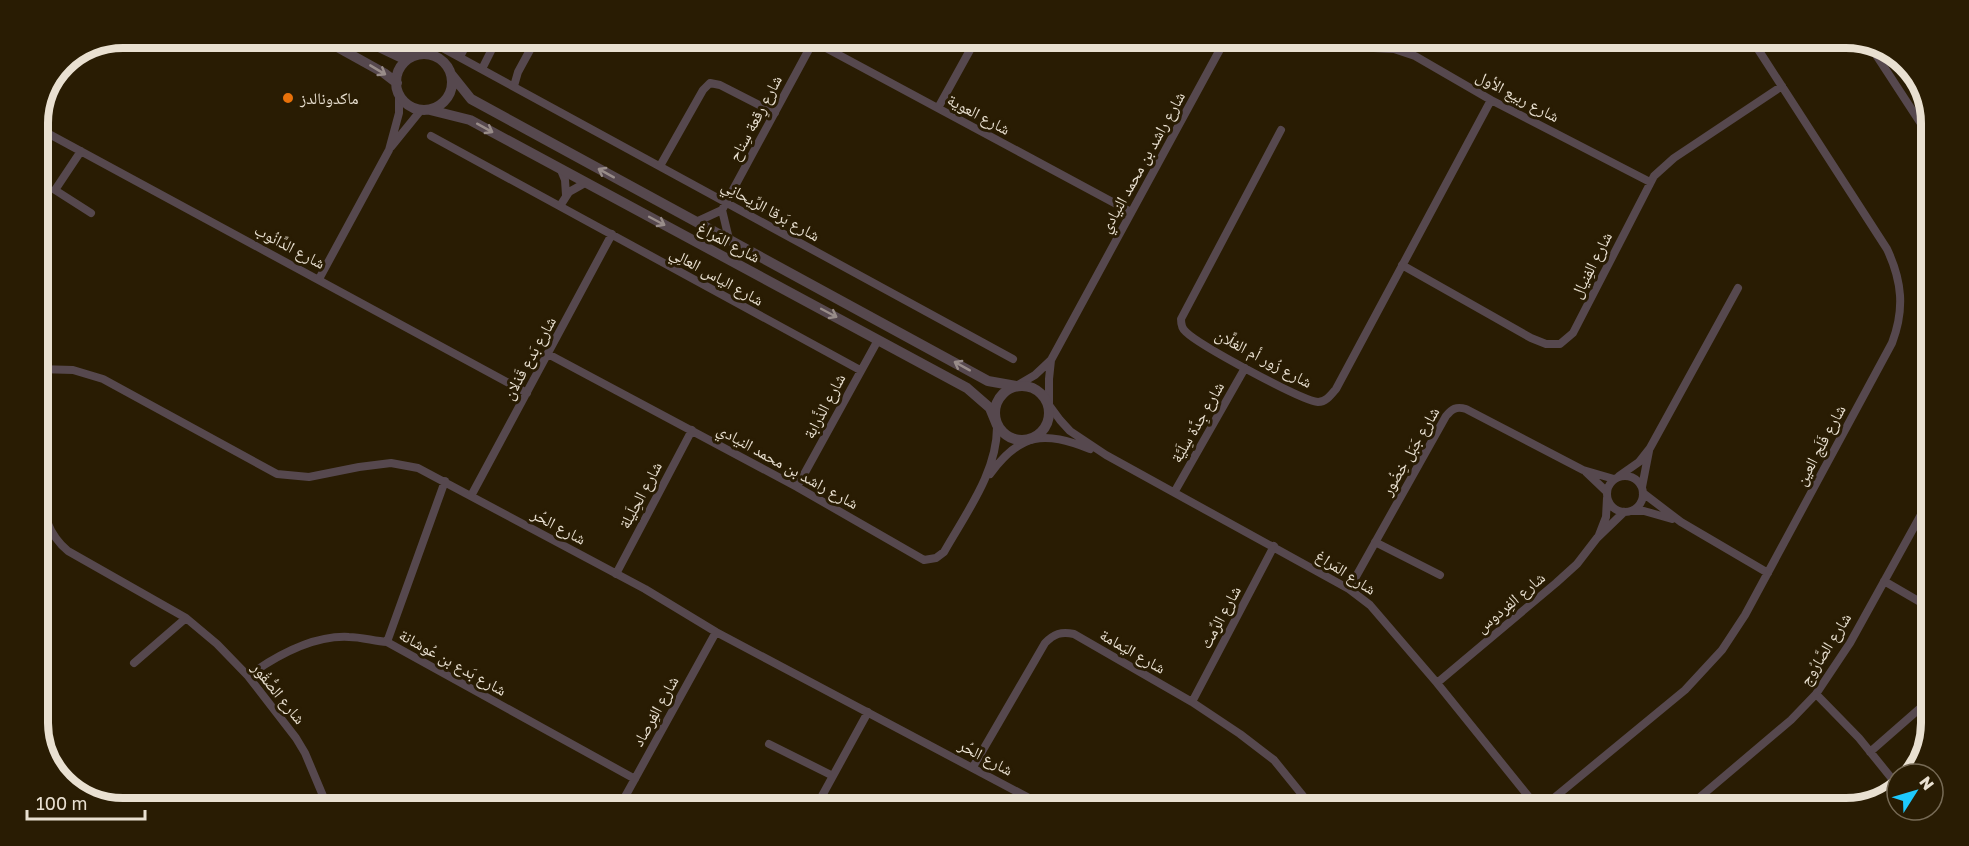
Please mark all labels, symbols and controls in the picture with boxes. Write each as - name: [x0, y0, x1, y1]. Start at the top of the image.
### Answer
- one-way arrow: [369, 64, 386, 76]
- street label: شارع ربيع الأول: [1472, 66, 1563, 127]
- street label: شارع رِقعة سِناح: [724, 72, 788, 166]
- place label: ماكدونالدز: [299, 88, 359, 108]
- street label: شارع راشد بن محمد النيادي: [1095, 88, 1192, 238]
- street label: شارع العوية: [944, 89, 1014, 140]
- marker: ماكدونالدز: [281, 91, 295, 105]
- one-way arrow: [476, 123, 494, 134]
- one-way arrow: [598, 167, 615, 179]
- street label: شارع بَرقا الرِّيحانِي: [717, 175, 824, 248]
- one-way arrow: [648, 215, 665, 227]
- street label: شارع المَراغ: [694, 217, 764, 268]
- street label: شارع الدَّانُوب: [251, 219, 329, 274]
- street label: شارع الفِنيال: [1566, 228, 1617, 302]
- street label: شارع الياس العالِي: [665, 242, 767, 313]
- one-way arrow: [820, 307, 837, 319]
- street label: شارع بَدع قَذلان: [498, 313, 561, 404]
- street label: شارع زُور أم الغلَّان: [1212, 324, 1316, 393]
- one-way arrow: [953, 360, 971, 371]
- street label: شارع الذَّرابة: [799, 370, 850, 442]
- street label: شارع جِدَّة سِلَيَّة: [1166, 378, 1230, 467]
- street label: شارع فَلَج العين: [1790, 401, 1851, 489]
- street label: شارع جَبَل خِضُور: [1376, 403, 1444, 500]
- street label: شارع راشد بن محمد النيادي: [712, 419, 862, 516]
- street label: شارع الحِلَيلة: [614, 458, 667, 532]
- street label: شارع الحُر: [527, 503, 590, 550]
- street label: شارع المَراغ: [1311, 545, 1380, 600]
- street label: شارع الفِردوس: [1471, 567, 1549, 638]
- street label: شارع الرِّمث: [1195, 582, 1246, 652]
- street label: شارع الصَّارُوج: [1795, 609, 1856, 690]
- street label: شارع بَدع بن عُوشانة: [395, 624, 510, 701]
- street label: شارع اليَمامة: [1096, 624, 1169, 679]
- street label: شارع الصُّقُور: [247, 657, 310, 729]
- street label: شارع الفِرصاد: [627, 672, 683, 750]
- street label: شارع الحُر: [954, 734, 1017, 781]
- north arrow: [1885, 762, 1945, 822]
- text: N: [1915, 772, 1939, 794]
- scale bar: [27, 783, 146, 821]
- text: 100 m: [36, 792, 87, 814]

